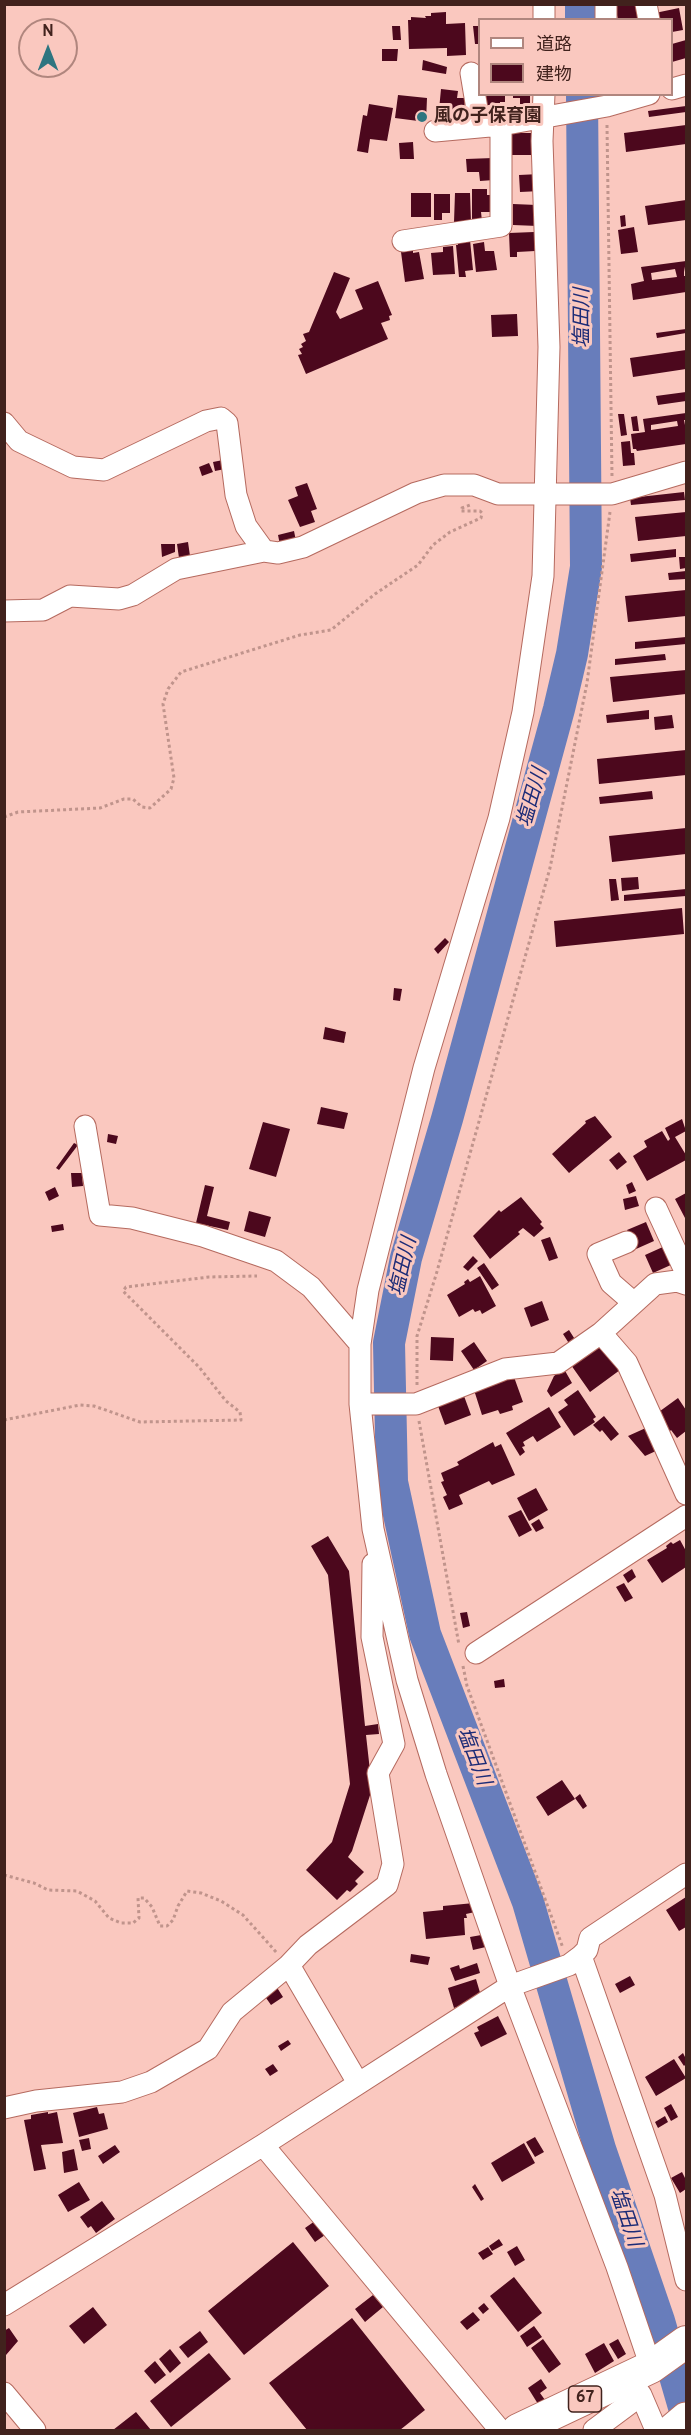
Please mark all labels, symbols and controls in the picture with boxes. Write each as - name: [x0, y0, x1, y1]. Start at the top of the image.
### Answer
- north arrow: [18, 18, 78, 78]
- legend: [478, 18, 673, 96]
- text: N: [42, 22, 54, 42]
- text: 道路: [536, 34, 572, 57]
- text: 建物: [536, 64, 572, 87]
- place label: 風の子保育園: [434, 106, 542, 128]
- marker: 風の子保育園: [415, 110, 429, 124]
- water label: 塩田川: [572, 288, 596, 348]
- water label: 塩田川: [514, 766, 554, 830]
- water label: 塩田川: [387, 1235, 423, 1299]
- water label: 塩田川: [450, 1725, 494, 1789]
- water label: 塩田川: [603, 2186, 645, 2250]
- road number: 67: [568, 2386, 602, 2412]

